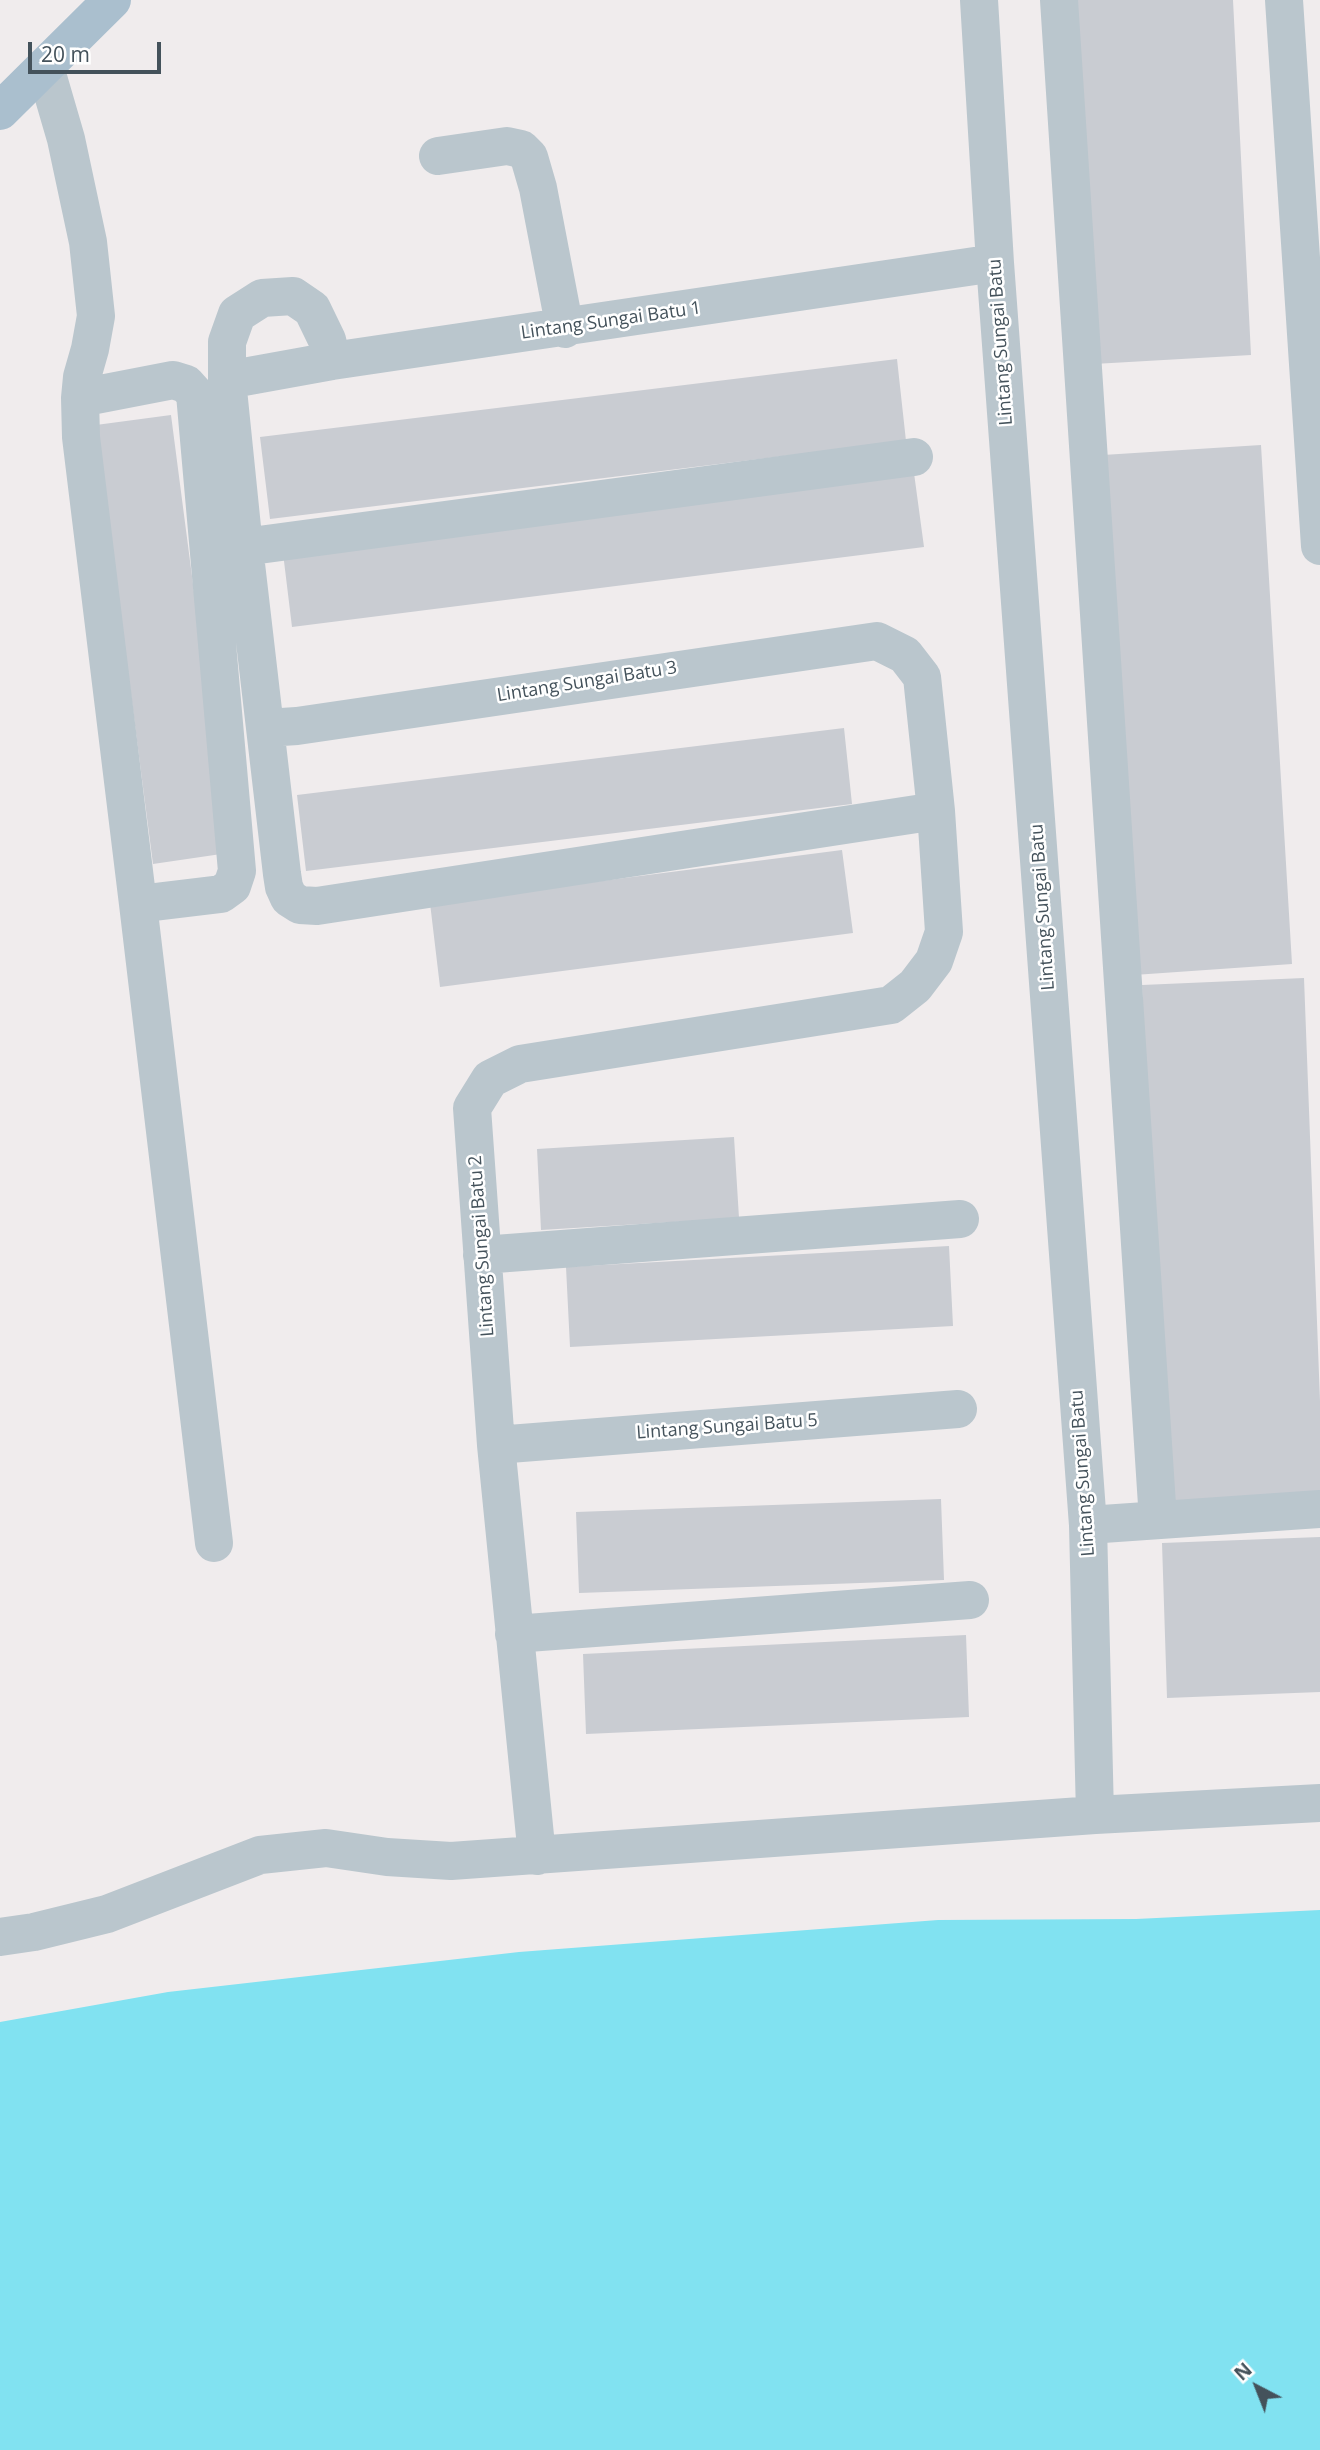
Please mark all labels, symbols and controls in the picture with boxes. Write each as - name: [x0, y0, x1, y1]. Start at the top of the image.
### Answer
- scale bar: [32, 28, 164, 72]
- text: 20 m: [41, 40, 90, 68]
- street label: Lintang Sungai Batu: [984, 258, 1018, 426]
- street label: Lintang Sungai Batu 1: [519, 298, 703, 344]
- street label: Lintang Sungai Batu 3: [495, 657, 679, 707]
- street label: Lintang Sungai Batu: [1026, 823, 1060, 991]
- street label: Lintang Sungai Batu 2: [465, 1155, 499, 1337]
- street label: Lintang Sungai Batu: [1066, 1389, 1100, 1557]
- street label: Lintang Sungai Batu 5: [636, 1410, 818, 1444]
- north arrow: [1222, 2352, 1292, 2422]
- text: N: [1229, 2357, 1257, 2386]

